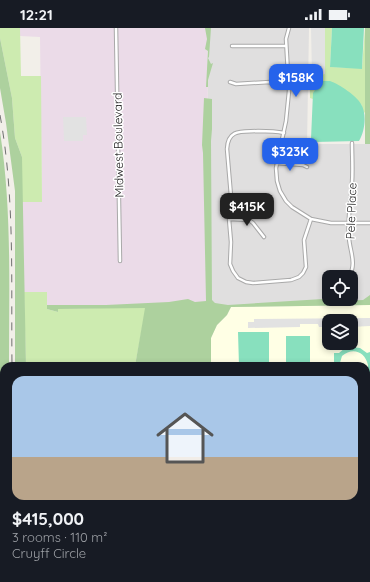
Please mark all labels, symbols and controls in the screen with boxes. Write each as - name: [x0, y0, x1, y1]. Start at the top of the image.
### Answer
- text: 12:21: [20, 5, 53, 24]
- pin: $158K: [268, 64, 324, 98]
- text: $158K: [278, 69, 314, 85]
- street label: Midwest Boulevard: [110, 92, 126, 198]
- pin: $323K: [262, 138, 318, 172]
- text: $323K: [271, 143, 309, 159]
- street label: Pele Place: [343, 182, 359, 240]
- pin: $415K: [219, 193, 275, 227]
- text: $415K: [229, 198, 265, 214]
- map controls: [322, 270, 358, 350]
- button: locate: [322, 270, 358, 306]
- button: layers: [322, 314, 358, 350]
- icon: home: [149, 402, 221, 474]
- text: $415,000: [12, 508, 84, 529]
- text: 3 rooms · 110 m²: [12, 529, 107, 545]
- text: Cruyff Circle: [12, 545, 86, 561]

